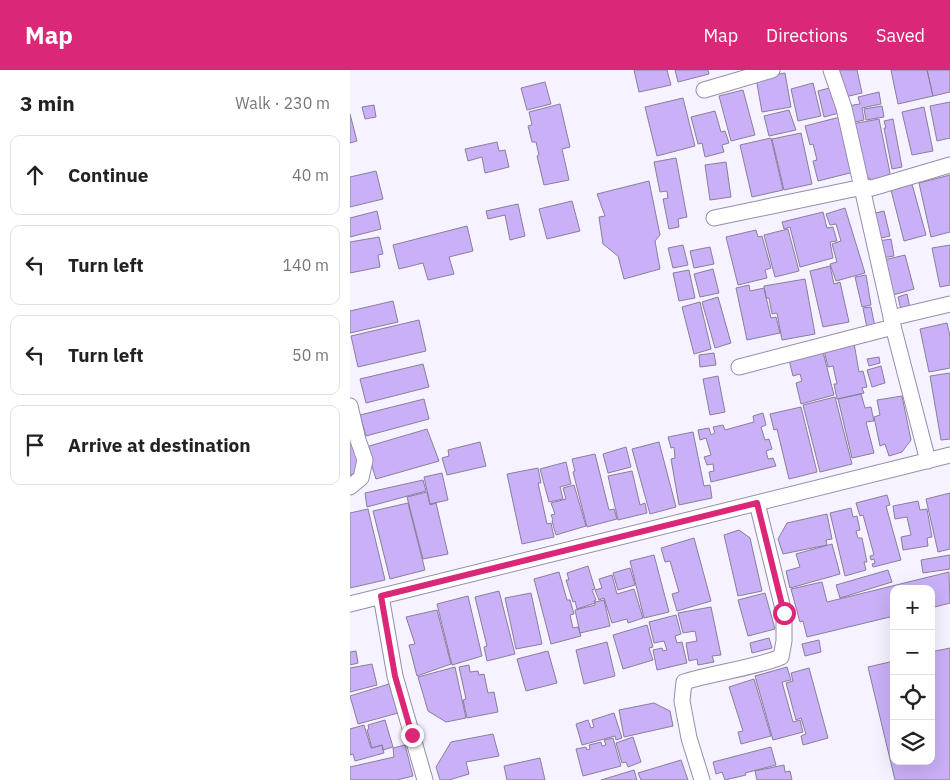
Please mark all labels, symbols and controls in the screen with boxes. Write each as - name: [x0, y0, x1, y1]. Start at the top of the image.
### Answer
- text: Map: [25, 19, 73, 51]
- text: Map: [703, 24, 738, 47]
- text: Directions: [766, 24, 848, 47]
- text: Saved: [876, 24, 925, 47]
- text: 3 min: [20, 89, 75, 117]
- text: Walk · 230 m: [235, 93, 330, 113]
- icon: ahead: [21, 161, 49, 189]
- text: Continue: [68, 163, 148, 187]
- text: 40 m: [292, 165, 329, 185]
- icon: left: [21, 251, 49, 279]
- text: Turn left: [68, 253, 144, 277]
- text: 140 m: [282, 255, 329, 275]
- icon: left: [21, 341, 49, 369]
- text: Turn left: [68, 343, 144, 367]
- text: 50 m: [292, 345, 329, 365]
- icon: arrive: [21, 431, 49, 459]
- text: Arrive at destination: [68, 433, 251, 457]
- map controls: [890, 585, 935, 765]
- button: +: [890, 585, 935, 630]
- route start: [773, 602, 796, 625]
- button: −: [890, 630, 935, 675]
- button: locate: [890, 675, 935, 720]
- button: layers: [890, 720, 935, 765]
- route end: [401, 724, 424, 747]

